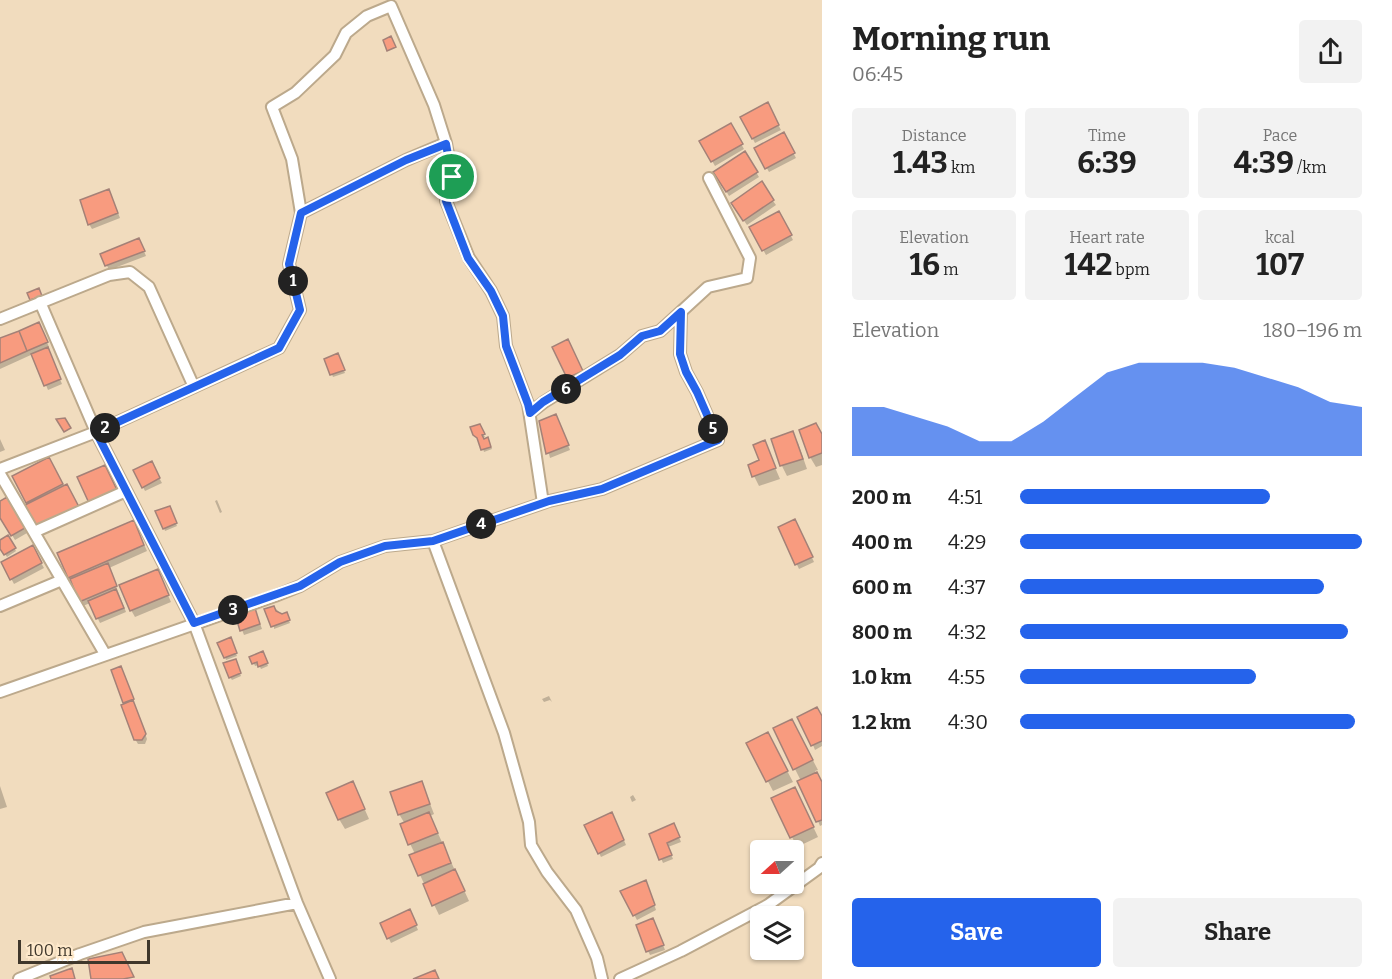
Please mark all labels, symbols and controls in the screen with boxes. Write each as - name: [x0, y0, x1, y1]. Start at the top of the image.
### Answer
- text: Morning run: [852, 19, 1050, 59]
- button: share: [1299, 20, 1362, 83]
- text: 06:45: [852, 62, 903, 86]
- text: Distance: [902, 126, 966, 145]
- text: Time: [1088, 126, 1126, 145]
- text: Pace: [1263, 126, 1297, 145]
- text: 1.43: [893, 145, 948, 181]
- text: 6:39: [1077, 145, 1137, 181]
- text: 4:39: [1234, 145, 1294, 181]
- pin: [426, 151, 477, 202]
- text: km: [948, 158, 975, 177]
- text: /km: [1294, 158, 1326, 177]
- icon: arrive: [435, 160, 468, 193]
- text: Elevation: [899, 228, 969, 247]
- text: Heart rate: [1069, 228, 1145, 247]
- text: kcal: [1265, 228, 1295, 247]
- text: 16: [909, 247, 940, 283]
- text: 142: [1064, 247, 1112, 283]
- text: 107: [1256, 247, 1304, 283]
- text: m: [940, 260, 959, 279]
- text: bpm: [1112, 260, 1150, 279]
- pin: 1: [278, 266, 308, 296]
- text: 1: [290, 271, 296, 290]
- text: Elevation: [852, 318, 939, 342]
- text: 180–196 m: [1263, 318, 1362, 342]
- pin: 6: [551, 374, 581, 404]
- text: 6: [561, 379, 571, 398]
- pin: 2: [90, 413, 120, 443]
- pin: 5: [698, 414, 728, 444]
- text: 2: [100, 418, 110, 437]
- text: 5: [709, 419, 717, 438]
- text: 200 m: [852, 485, 911, 509]
- text: 4:51: [948, 485, 982, 509]
- pin: 4: [466, 509, 496, 539]
- text: 4: [476, 514, 486, 533]
- text: 400 m: [852, 530, 912, 554]
- text: 4:29: [948, 530, 987, 554]
- text: 600 m: [852, 575, 912, 599]
- text: 4:37: [948, 575, 985, 599]
- pin: 3: [218, 595, 248, 625]
- text: 3: [228, 600, 238, 619]
- text: 800 m: [852, 620, 912, 644]
- text: 4:32: [948, 620, 986, 644]
- text: 1.0 km: [852, 665, 912, 689]
- text: 4:55: [948, 665, 985, 689]
- text: 1.2 km: [852, 710, 911, 734]
- text: 4:30: [948, 710, 988, 734]
- north arrow: [750, 840, 804, 894]
- map controls: [750, 840, 804, 960]
- button: Save: [852, 898, 1101, 967]
- button: Share: [1113, 898, 1362, 967]
- button: layers: [750, 906, 804, 960]
- scale bar: [18, 937, 150, 964]
- text: 100 m: [27, 941, 72, 960]

